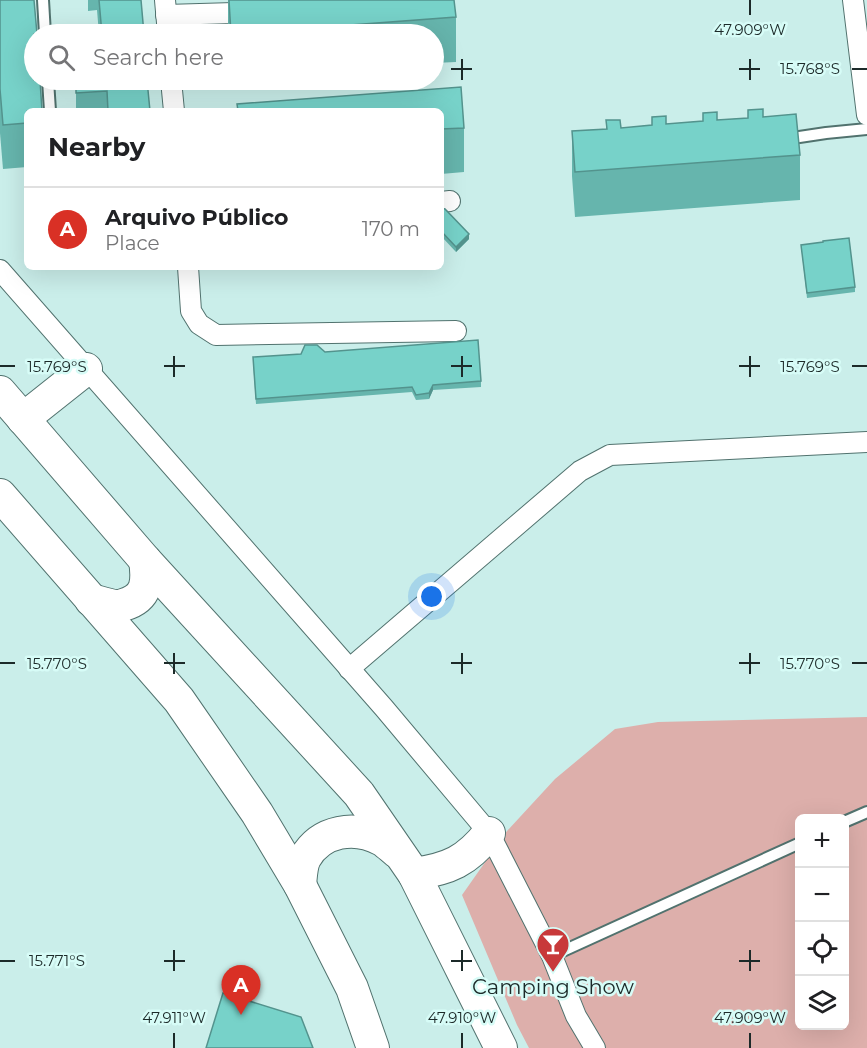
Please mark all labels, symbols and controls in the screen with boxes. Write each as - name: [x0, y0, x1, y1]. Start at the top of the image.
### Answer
- text: 47.909°W: [714, 20, 786, 39]
- search box: [24, 24, 444, 90]
- icon: search: [45, 41, 78, 74]
- text: Search here: [93, 44, 224, 71]
- text: 15.768°S: [780, 59, 840, 78]
- text: Nearby: [48, 131, 145, 163]
- text: Arquivo Público: [105, 204, 288, 231]
- text: A: [60, 217, 75, 241]
- text: 170 m: [362, 217, 420, 241]
- text: Place: [105, 231, 160, 255]
- text: 15.769°S: [27, 357, 87, 376]
- text: 15.769°S: [780, 357, 840, 376]
- your location: [417, 582, 446, 611]
- text: 15.770°S: [27, 654, 87, 673]
- text: 15.770°S: [780, 654, 840, 673]
- map controls: [795, 814, 849, 1030]
- button: +: [795, 814, 849, 868]
- button: −: [795, 868, 849, 922]
- button: locate: [795, 922, 849, 976]
- bar icon: Camping Show: [535, 926, 571, 973]
- text: 15.771°S: [29, 951, 85, 970]
- pin: A: [222, 966, 260, 1015]
- place label: Camping Show: [472, 974, 634, 999]
- button: layers: [795, 976, 849, 1030]
- text: 47.911°W: [142, 1008, 206, 1027]
- text: 47.910°W: [428, 1008, 496, 1027]
- text: 47.909°W: [714, 1008, 786, 1027]

